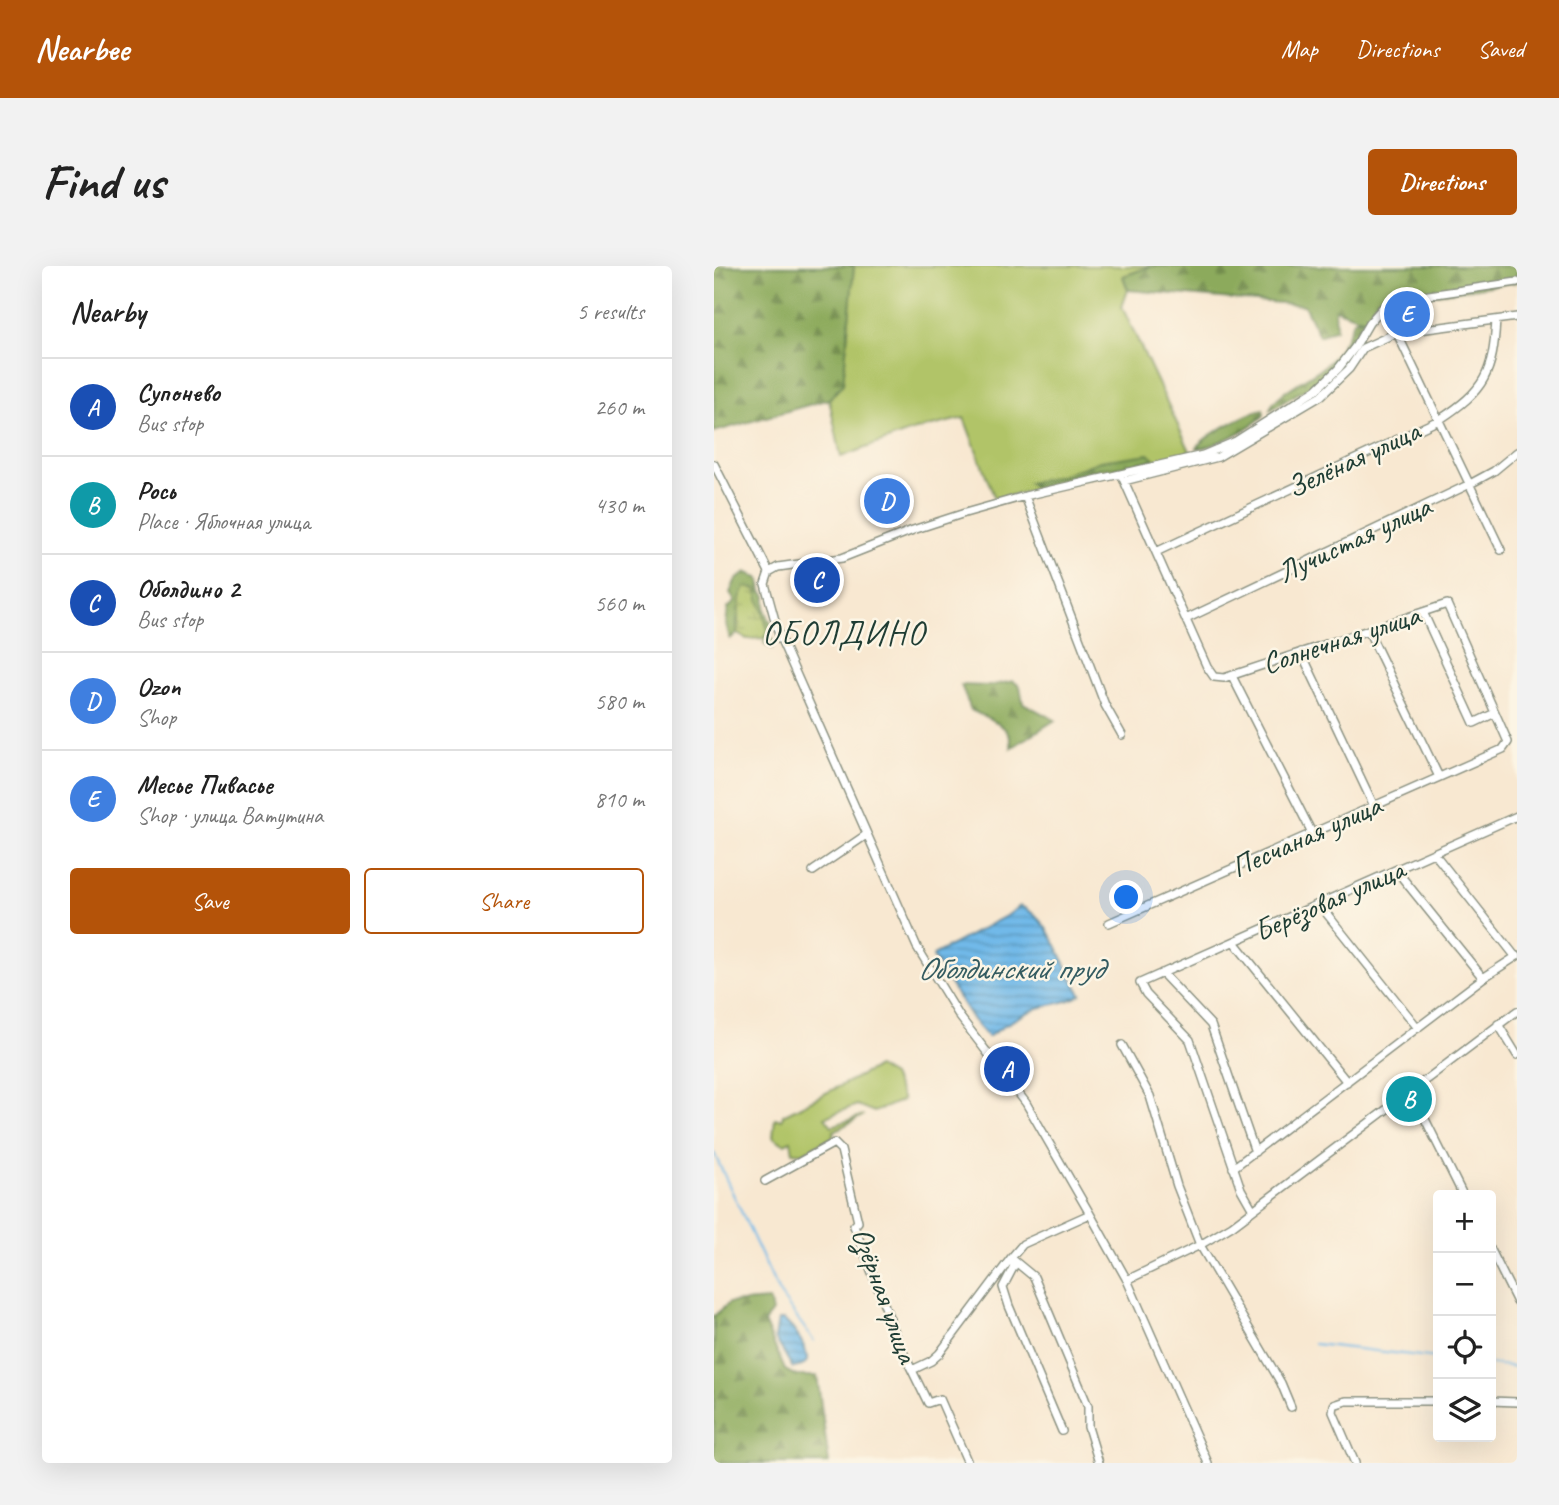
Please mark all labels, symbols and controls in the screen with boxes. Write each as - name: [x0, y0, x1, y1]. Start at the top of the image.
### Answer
- text: Nearbee: [35, 28, 129, 70]
- text: Map: [1281, 34, 1318, 64]
- text: Directions: [1356, 34, 1439, 64]
- text: Saved: [1477, 34, 1524, 64]
- button: Directions: [1368, 149, 1517, 215]
- text: Find us: [42, 151, 164, 213]
- pin: E: [1384, 288, 1430, 340]
- text: Nearby: [70, 293, 146, 331]
- text: 5 results: [577, 297, 644, 326]
- text: Супонево: [137, 376, 220, 409]
- text: A: [87, 393, 99, 422]
- text: 260 m: [595, 393, 644, 422]
- text: Bus stop: [137, 409, 203, 438]
- street label: Зелёная улица: [1280, 411, 1427, 506]
- text: Рось: [137, 474, 175, 507]
- pin: D: [864, 475, 910, 527]
- street label: Лучистая улица: [1271, 486, 1439, 591]
- text: B: [87, 491, 99, 520]
- text: 430 m: [595, 491, 644, 520]
- text: Place · Яблочная улица: [137, 507, 310, 536]
- pin: C: [794, 554, 840, 606]
- text: Оболдино 2: [137, 572, 240, 605]
- text: C: [88, 589, 98, 618]
- text: 560 m: [595, 589, 644, 618]
- street label: Солнечная улица: [1257, 595, 1426, 682]
- text: Bus stop: [137, 605, 203, 634]
- district label: ОБОЛДИНО: [762, 612, 927, 654]
- text: Ozon: [137, 670, 180, 703]
- text: D: [86, 687, 100, 716]
- text: 580 m: [595, 687, 644, 716]
- text: Shop: [137, 703, 176, 732]
- text: Месье Пивасье: [137, 768, 273, 801]
- text: E: [87, 785, 99, 814]
- text: 810 m: [595, 785, 644, 814]
- street label: Песчаная улица: [1225, 785, 1389, 886]
- text: Shop · улица Ватутина: [137, 801, 323, 830]
- street label: Берёзовая улица: [1248, 849, 1413, 950]
- button: Save: [70, 868, 350, 934]
- button: Share: [364, 868, 644, 934]
- your location: [1109, 880, 1143, 914]
- water label: Оболдинский пруд: [917, 948, 1109, 989]
- pin: A: [984, 1043, 1030, 1095]
- pin: B: [1386, 1073, 1432, 1125]
- map controls: [1433, 1190, 1496, 1442]
- button: +: [1433, 1190, 1496, 1253]
- street label: Озёрная улица: [843, 1222, 928, 1370]
- button: −: [1433, 1253, 1496, 1316]
- button: locate: [1433, 1316, 1496, 1379]
- button: layers: [1433, 1379, 1496, 1442]

